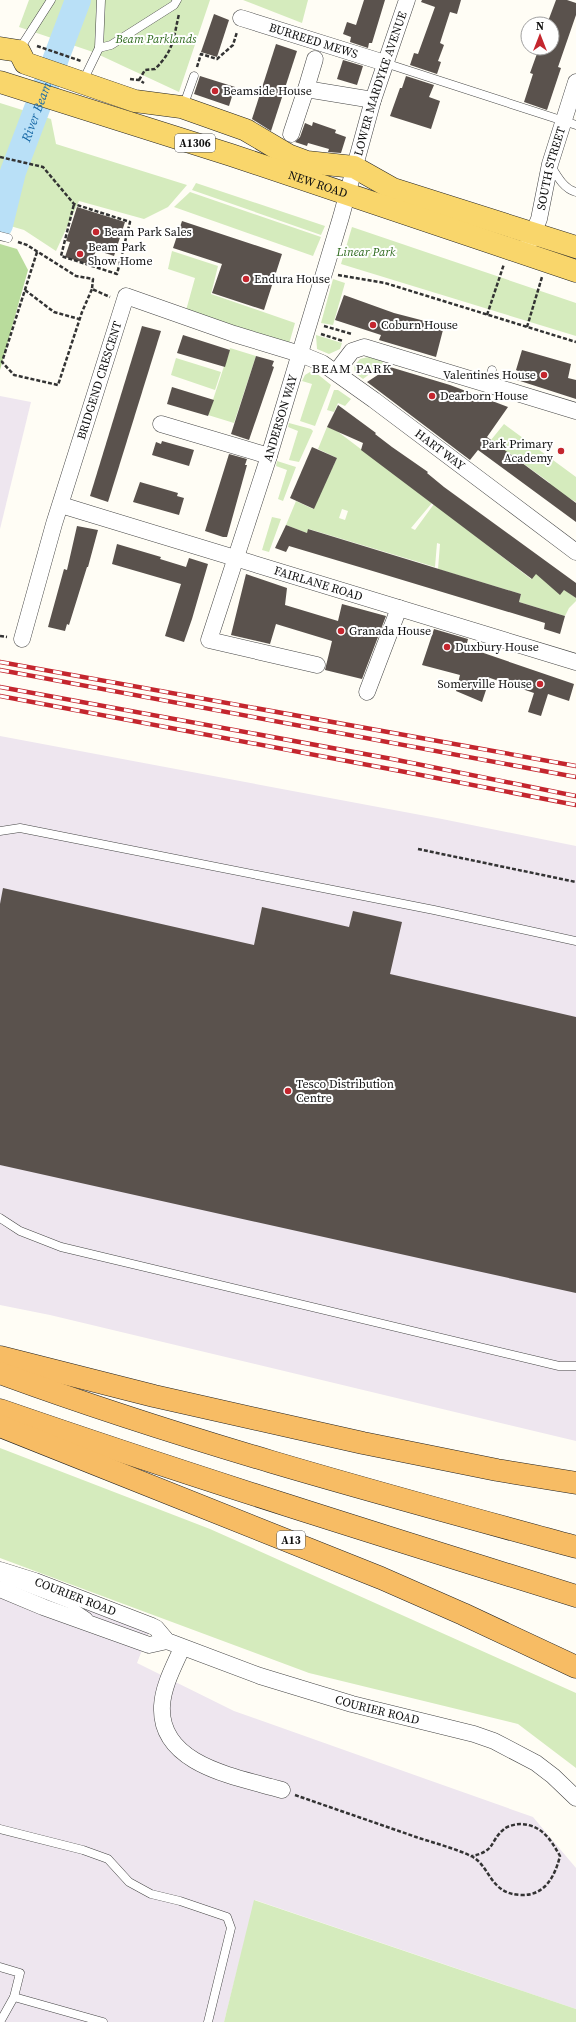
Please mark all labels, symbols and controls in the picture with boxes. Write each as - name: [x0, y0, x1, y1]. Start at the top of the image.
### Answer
- street label: LOWER MARDYKE AVENUE: [350, 9, 411, 158]
- north arrow: [520, 16, 560, 56]
- street label: BURREED MEWS: [267, 19, 360, 62]
- text: N: [536, 19, 544, 34]
- park label: Beam Parklands: [115, 31, 197, 47]
- water label: River Beam: [16, 79, 55, 145]
- place label: Beamside House: [223, 83, 312, 99]
- marker: Beamside House: [210, 86, 220, 96]
- street label: SOUTH STREET: [533, 124, 570, 211]
- road number: A1306: [175, 134, 215, 152]
- street label: NEW ROAD: [286, 167, 350, 202]
- place label: Beam Park Sales: [104, 224, 192, 240]
- marker: Beam Park Sales: [91, 227, 101, 237]
- place label: Beam Park Show Home: [88, 239, 153, 269]
- park label: Linear Park: [336, 244, 396, 260]
- marker: Beam Park Show Home: [75, 249, 85, 259]
- place label: Endura House: [254, 271, 330, 287]
- marker: Endura House: [241, 274, 251, 284]
- place label: Coburn House: [381, 317, 458, 333]
- street label: BRIDGEND CRESCENT: [73, 318, 126, 442]
- marker: Coburn House: [368, 320, 378, 330]
- district label: BEAM PARK: [312, 360, 392, 377]
- place label: Valentines House: [443, 367, 536, 383]
- marker: Valentines House: [539, 370, 549, 380]
- street label: ANDERSON WAY: [260, 372, 301, 464]
- place label: Dearborn House: [440, 388, 528, 404]
- marker: Dearborn House: [427, 391, 437, 401]
- street label: HART WAY: [412, 425, 469, 474]
- place label: Park Primary Academy: [482, 436, 554, 466]
- marker: Park Primary Academy: [556, 446, 566, 456]
- street label: FAIRLANE ROAD: [272, 562, 365, 605]
- place label: Granada House: [349, 623, 431, 639]
- marker: Granada House: [336, 626, 346, 636]
- place label: Duxbury House: [455, 639, 539, 655]
- marker: Duxbury House: [442, 642, 452, 652]
- place label: Somerville House: [437, 676, 532, 692]
- marker: Somerville House: [535, 679, 545, 689]
- place label: Tesco Distribution Centre: [296, 1076, 394, 1106]
- marker: Tesco Distribution Centre: [283, 1086, 293, 1096]
- road number: A13: [277, 1531, 305, 1549]
- street label: COURIER ROAD: [32, 1574, 119, 1620]
- street label: COURIER ROAD: [333, 1691, 421, 1728]

